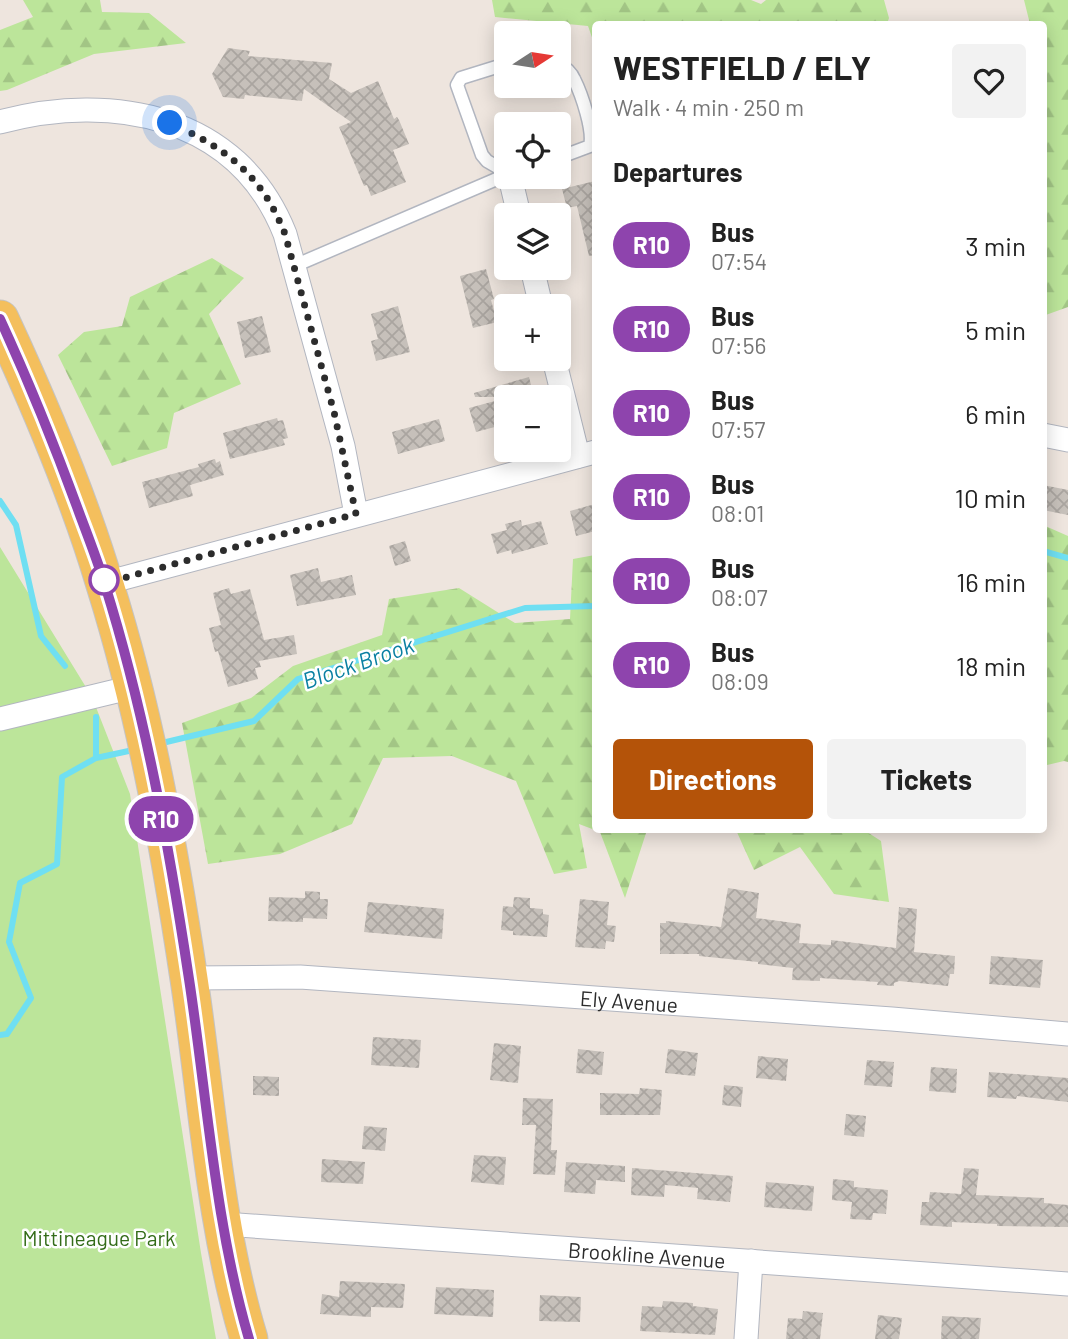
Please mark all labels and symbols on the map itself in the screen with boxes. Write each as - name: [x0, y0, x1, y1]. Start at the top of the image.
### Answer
- north arrow: [494, 21, 570, 98]
- your location: [152, 105, 187, 140]
- unlabelled marker: [89, 565, 119, 595]
- water label: Block Brook: [299, 630, 417, 694]
- line badge: R10: [121, 796, 201, 842]
- street label: Ely Avenue: [579, 984, 679, 1016]
- park label: Mittineague Park: [22, 1225, 176, 1250]
- street label: Brookline Avenue: [567, 1236, 726, 1272]

